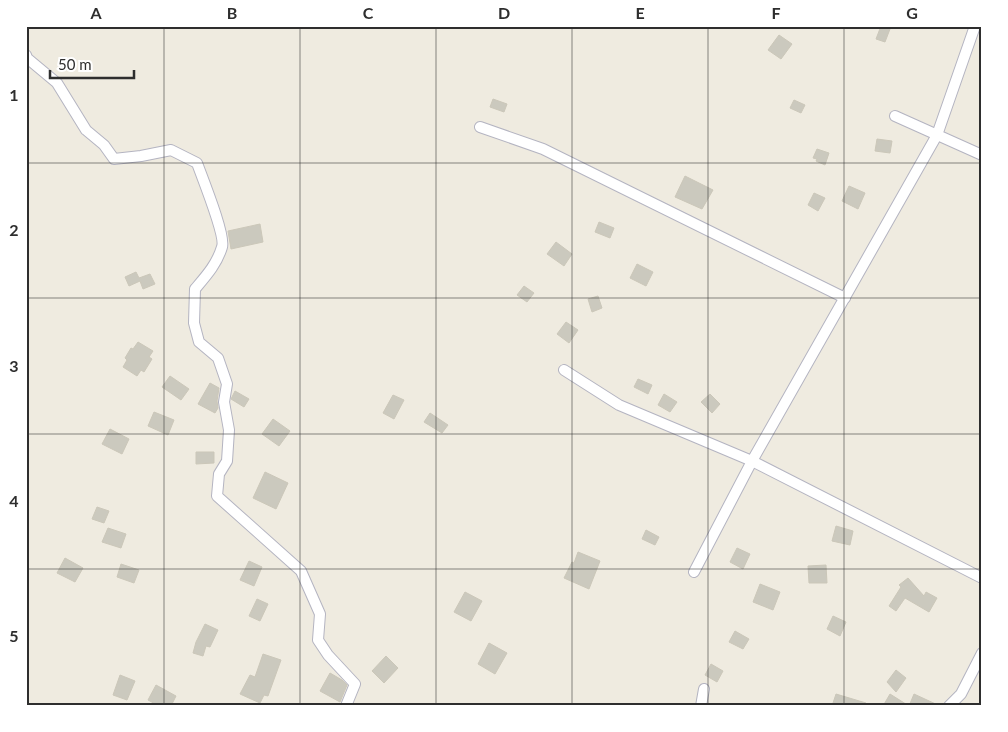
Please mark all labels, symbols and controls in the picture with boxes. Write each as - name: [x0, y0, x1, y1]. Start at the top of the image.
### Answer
- text: A: [89, 3, 102, 22]
- text: B: [227, 3, 237, 22]
- text: C: [363, 3, 374, 22]
- text: D: [498, 3, 510, 22]
- text: E: [635, 3, 645, 22]
- text: F: [771, 3, 781, 22]
- text: G: [906, 3, 918, 22]
- scale bar: [50, 48, 134, 80]
- text: 50 m: [58, 55, 92, 73]
- text: 1: [9, 85, 19, 104]
- text: 2: [9, 220, 19, 239]
- text: 3: [9, 356, 19, 375]
- text: 4: [9, 491, 19, 510]
- text: 5: [9, 626, 19, 645]

